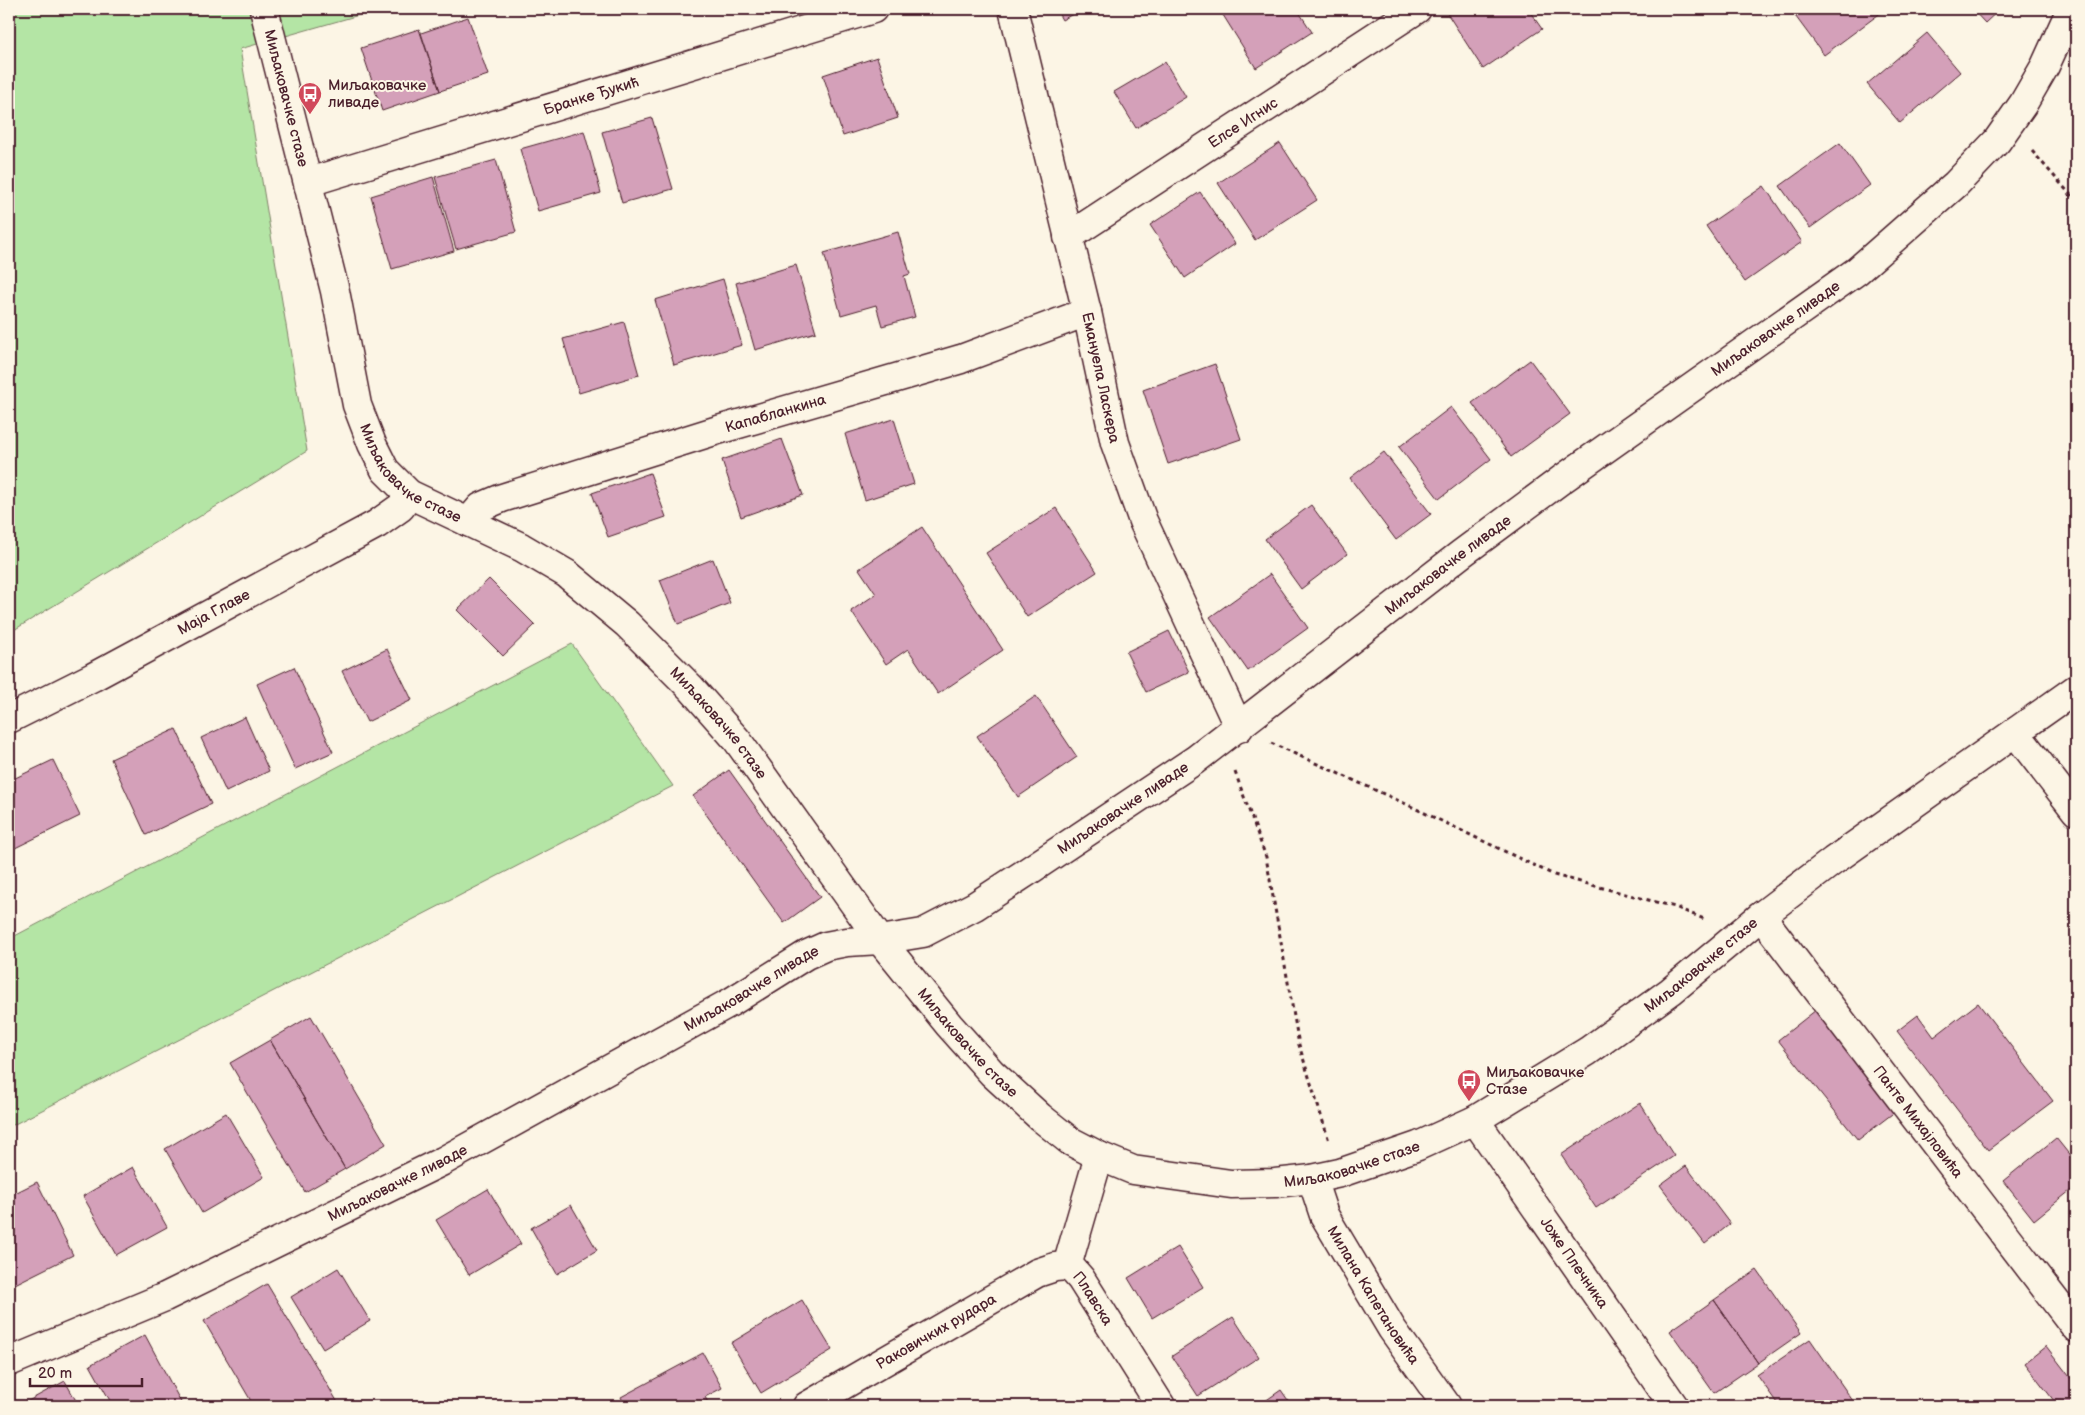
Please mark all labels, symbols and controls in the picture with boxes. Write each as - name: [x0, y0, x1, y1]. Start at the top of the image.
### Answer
- street label: Миљаковачке стазе: [260, 27, 313, 169]
- street label: Бранке Ђукић: [541, 72, 641, 119]
- place label: Миљаковачке ливаде: [328, 76, 426, 112]
- bus stop icon: Миљаковачке ливаде: [297, 81, 323, 115]
- street label: Елсе Игнис: [1205, 93, 1282, 152]
- street label: Миљаковачке ливаде: [1707, 276, 1844, 381]
- street label: Емануела Ласкера: [1078, 310, 1124, 445]
- street label: Капабланкина: [723, 389, 828, 437]
- street label: Миљаковачке стазе: [356, 421, 464, 527]
- street label: Миљаковачке ливаде: [1381, 511, 1515, 619]
- street label: Маја Главе: [174, 585, 253, 639]
- street label: Миљаковачке стазе: [666, 663, 771, 783]
- street label: Миљаковачке ливаде: [1054, 757, 1192, 859]
- street label: Миљаковачке стазе: [1640, 913, 1762, 1017]
- street label: Миљаковачке ливаде: [681, 941, 822, 1036]
- street label: Миљаковачке стазе: [913, 984, 1022, 1101]
- street label: Панте Михајловића: [1869, 1062, 1968, 1182]
- place label: Миљаковачке Стазе: [1486, 1063, 1584, 1099]
- bus stop icon: Миљаковачке Стазе: [1456, 1068, 1482, 1102]
- street label: Миљаковачке стазе: [1283, 1137, 1422, 1192]
- street label: Миљаковачке ливаде: [324, 1140, 471, 1225]
- street label: Јоже Плечника: [1536, 1214, 1613, 1312]
- street label: Милана Капетановића: [1323, 1222, 1424, 1368]
- street label: Плавска: [1069, 1267, 1117, 1329]
- street label: Раковичких рудара: [872, 1289, 1000, 1374]
- scale bar: [30, 1355, 142, 1387]
- text: 20 m: [38, 1364, 72, 1383]

